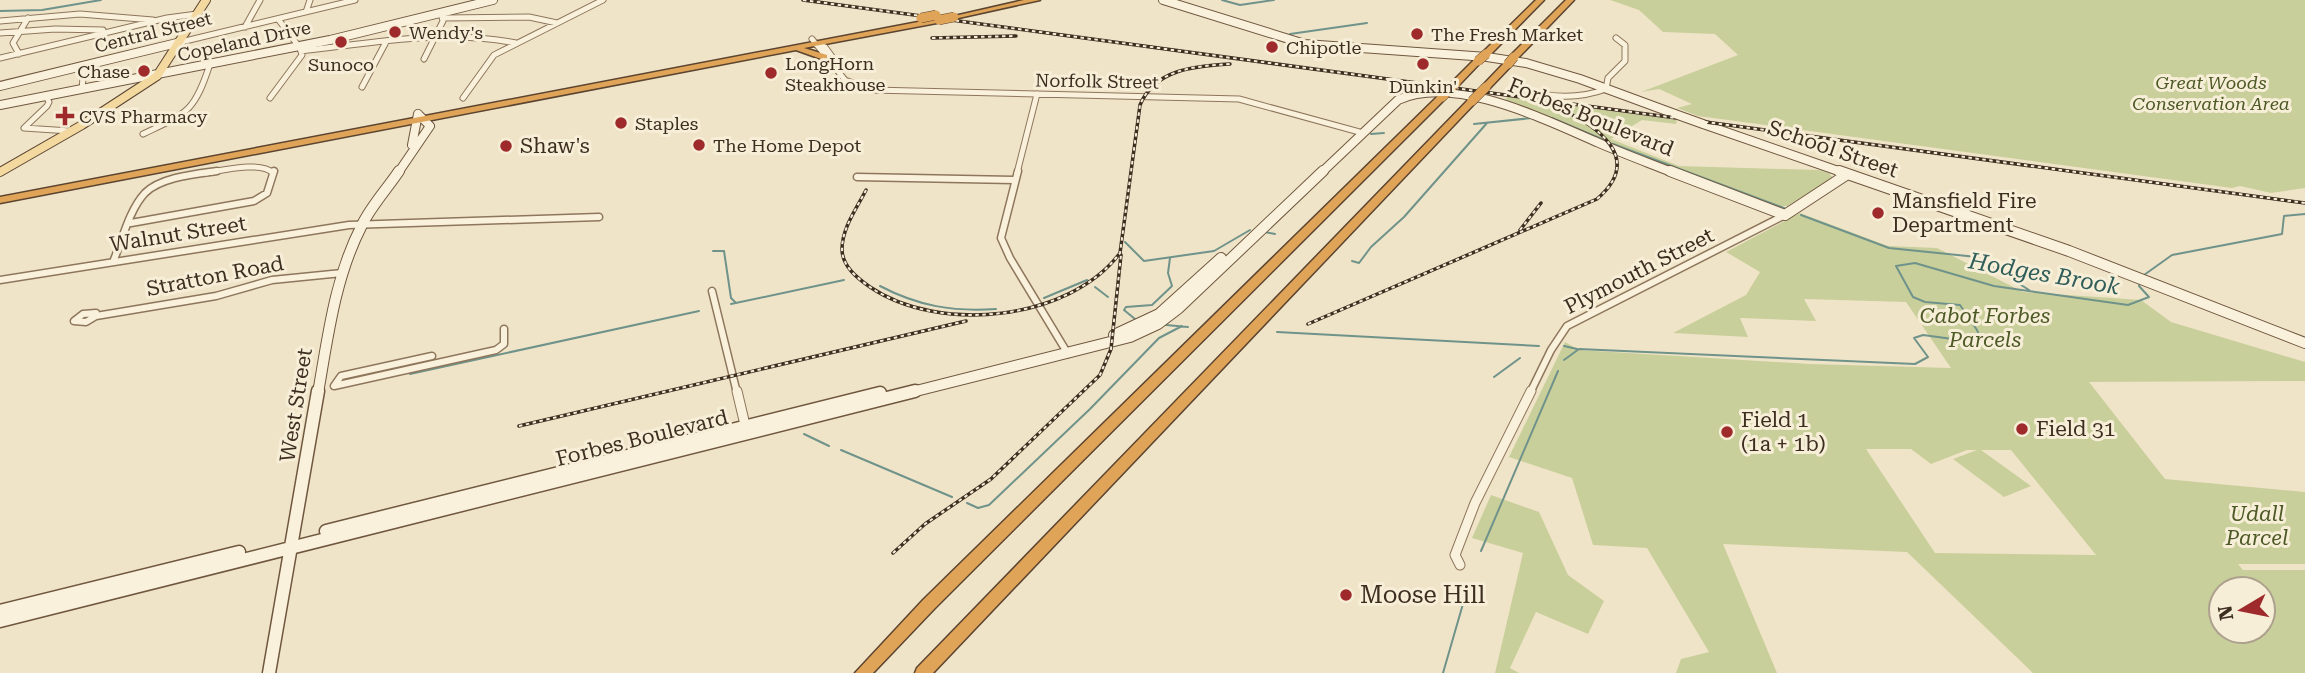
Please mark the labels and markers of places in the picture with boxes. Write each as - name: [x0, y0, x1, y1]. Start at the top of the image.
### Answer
- place label: Wendy's: [409, 22, 483, 43]
- marker: Wendy's: [387, 24, 403, 40]
- place label: The Fresh Market: [1431, 24, 1583, 45]
- marker: The Fresh Market: [1409, 26, 1425, 42]
- marker: Sunoco: [333, 34, 349, 50]
- place label: Chipotle: [1286, 37, 1361, 58]
- marker: Chipotle: [1264, 39, 1280, 55]
- place label: LongHorn Steakhouse: [785, 53, 886, 95]
- place label: Sunoco: [308, 54, 374, 75]
- marker: Dunkin': [1415, 56, 1431, 72]
- place label: Chase: [77, 61, 130, 82]
- marker: Chase: [136, 63, 152, 79]
- marker: LongHorn Steakhouse: [763, 65, 779, 81]
- place label: Dunkin': [1389, 76, 1457, 97]
- place label: CVS Pharmacy: [79, 106, 208, 127]
- marker: CVS Pharmacy: [57, 108, 73, 124]
- place label: Staples: [635, 113, 698, 134]
- marker: Staples: [613, 115, 629, 131]
- place label: Shaw's: [520, 134, 590, 158]
- place label: The Home Depot: [713, 135, 862, 156]
- marker: The Home Depot: [691, 137, 707, 153]
- marker: Shaw's: [498, 138, 514, 154]
- place label: Mansfield Fire Department: [1892, 189, 2037, 237]
- marker: Mansfield Fire Department: [1870, 205, 1886, 221]
- place label: Field 1 (1a + 1b): [1741, 408, 1826, 456]
- place label: Field 31: [2036, 417, 2115, 441]
- marker: Field 31: [2014, 421, 2030, 437]
- marker: Field 1 (1a + 1b): [1719, 424, 1735, 440]
- place label: Moose Hill: [1360, 581, 1485, 609]
- marker: Moose Hill: [1338, 587, 1354, 603]

